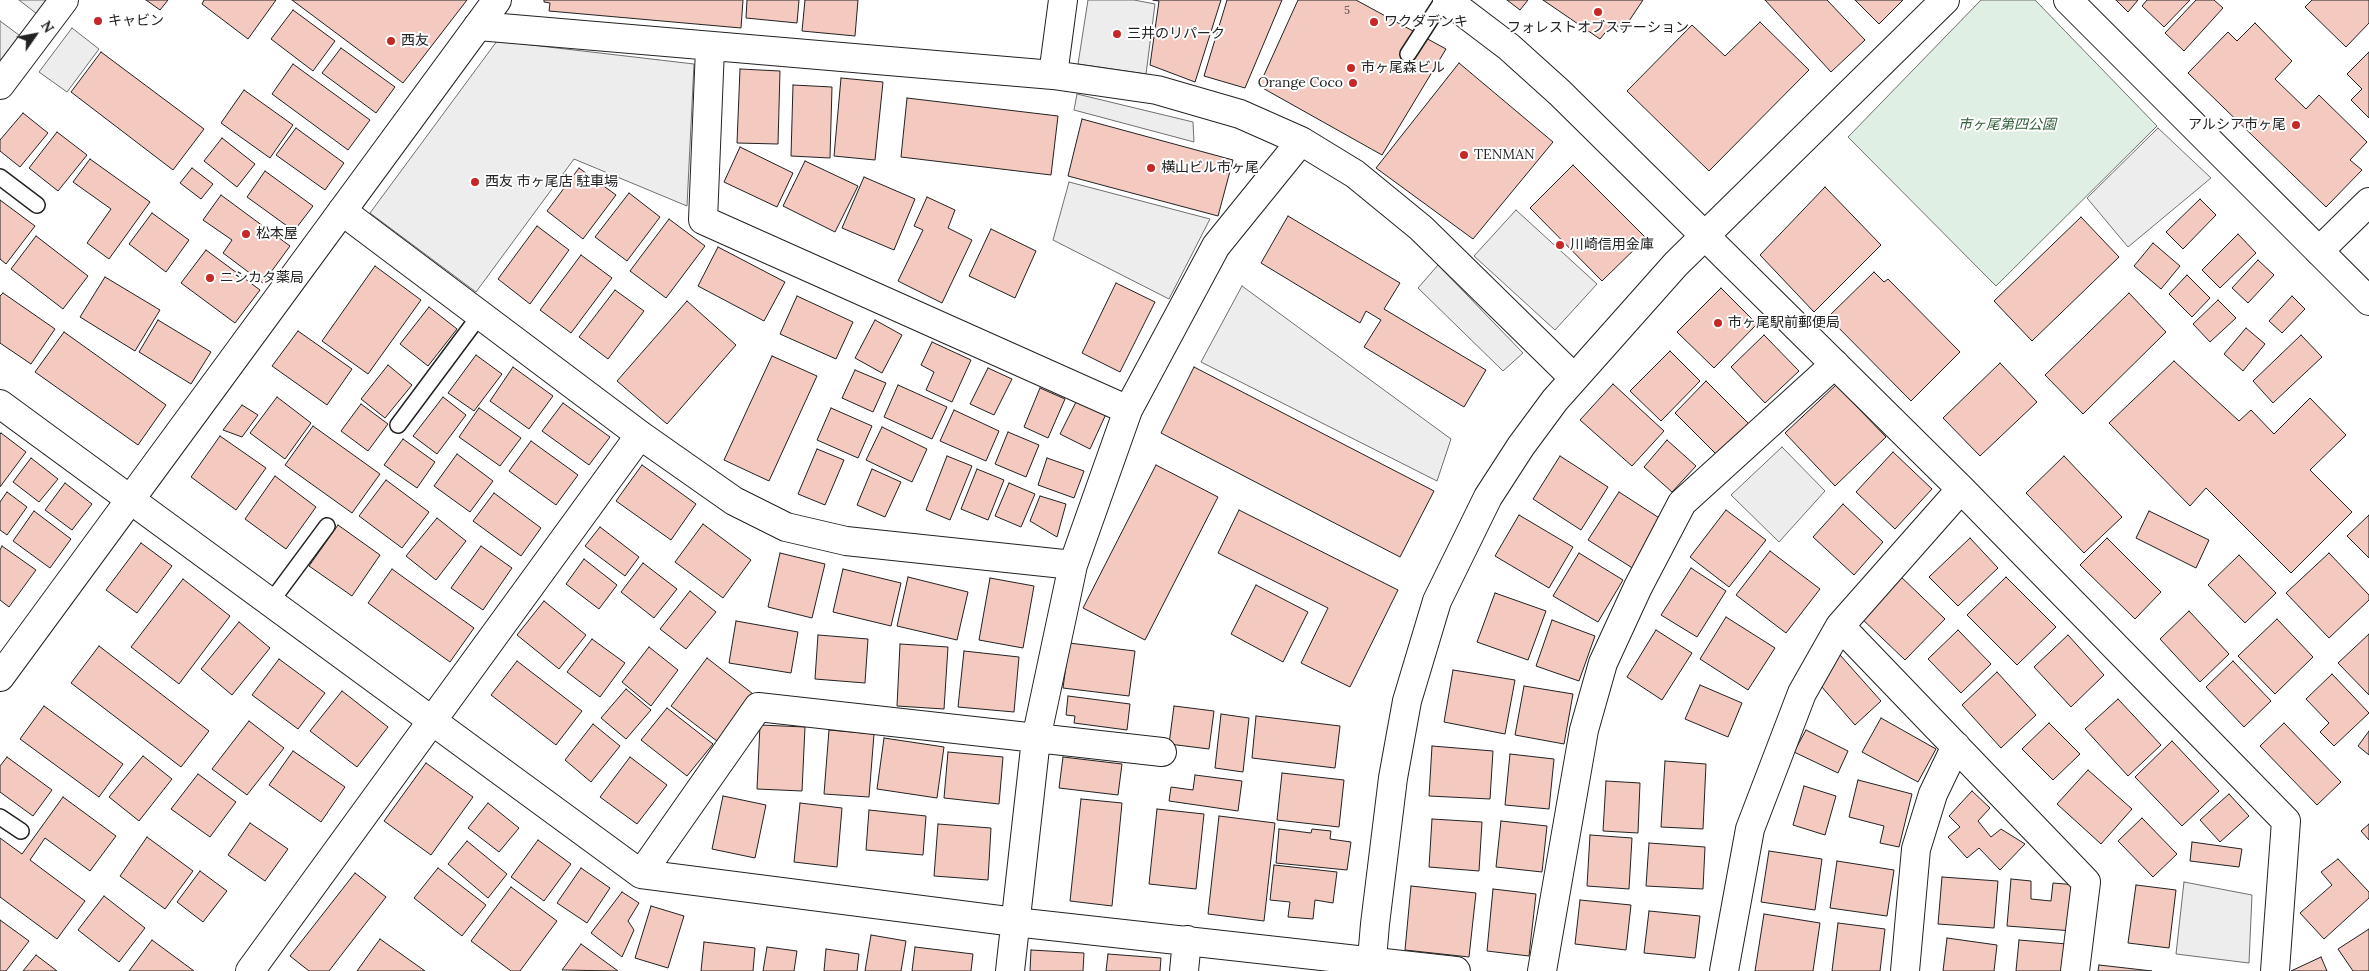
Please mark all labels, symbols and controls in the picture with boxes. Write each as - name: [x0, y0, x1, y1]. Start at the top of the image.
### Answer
- house number: 5: [1344, 4, 1350, 18]
- marker: フォレストオブステーション: [1592, 6, 1604, 18]
- north arrow: [10, 10, 60, 60]
- place label: キャビン: [108, 13, 164, 29]
- place label: ワクダデンキ: [1384, 14, 1468, 30]
- marker: キャビン: [92, 15, 104, 27]
- marker: ワクダデンキ: [1368, 16, 1380, 28]
- text: N: [37, 17, 58, 36]
- place label: フォレストオブステーション: [1507, 20, 1689, 36]
- place label: 三井のリパーク: [1127, 26, 1225, 42]
- marker: 三井のリパーク: [1111, 28, 1123, 40]
- place label: 西友: [401, 33, 429, 49]
- marker: 西友: [385, 35, 397, 47]
- place label: 市ヶ尾森ビル: [1361, 60, 1445, 76]
- marker: 市ヶ尾森ビル: [1345, 62, 1357, 74]
- place label: Orange Coco: [1258, 75, 1343, 91]
- marker: Orange Coco: [1347, 77, 1359, 89]
- park label: 市ヶ尾第四公園: [1958, 117, 2056, 133]
- place label: アルシア市ヶ尾: [2188, 117, 2286, 133]
- marker: アルシア市ヶ尾: [2290, 119, 2302, 131]
- place label: TENMAN: [1474, 147, 1535, 163]
- marker: TENMAN: [1458, 149, 1470, 161]
- place label: 横山ビル市ヶ尾: [1161, 160, 1259, 176]
- marker: 横山ビル市ヶ尾: [1145, 162, 1157, 174]
- place label: 西友 市ヶ尾店 駐車場: [485, 174, 618, 190]
- marker: 西友 市ヶ尾店 駐車場: [469, 176, 481, 188]
- place label: 松本屋: [256, 226, 298, 242]
- marker: 松本屋: [240, 228, 252, 240]
- place label: 川崎信用金庫: [1570, 237, 1654, 253]
- marker: 川崎信用金庫: [1554, 239, 1566, 251]
- place label: ニシカタ薬局: [220, 270, 304, 286]
- marker: ニシカタ薬局: [204, 272, 216, 284]
- place label: 市ヶ尾駅前郵便局: [1728, 315, 1840, 331]
- marker: 市ヶ尾駅前郵便局: [1712, 317, 1724, 329]

